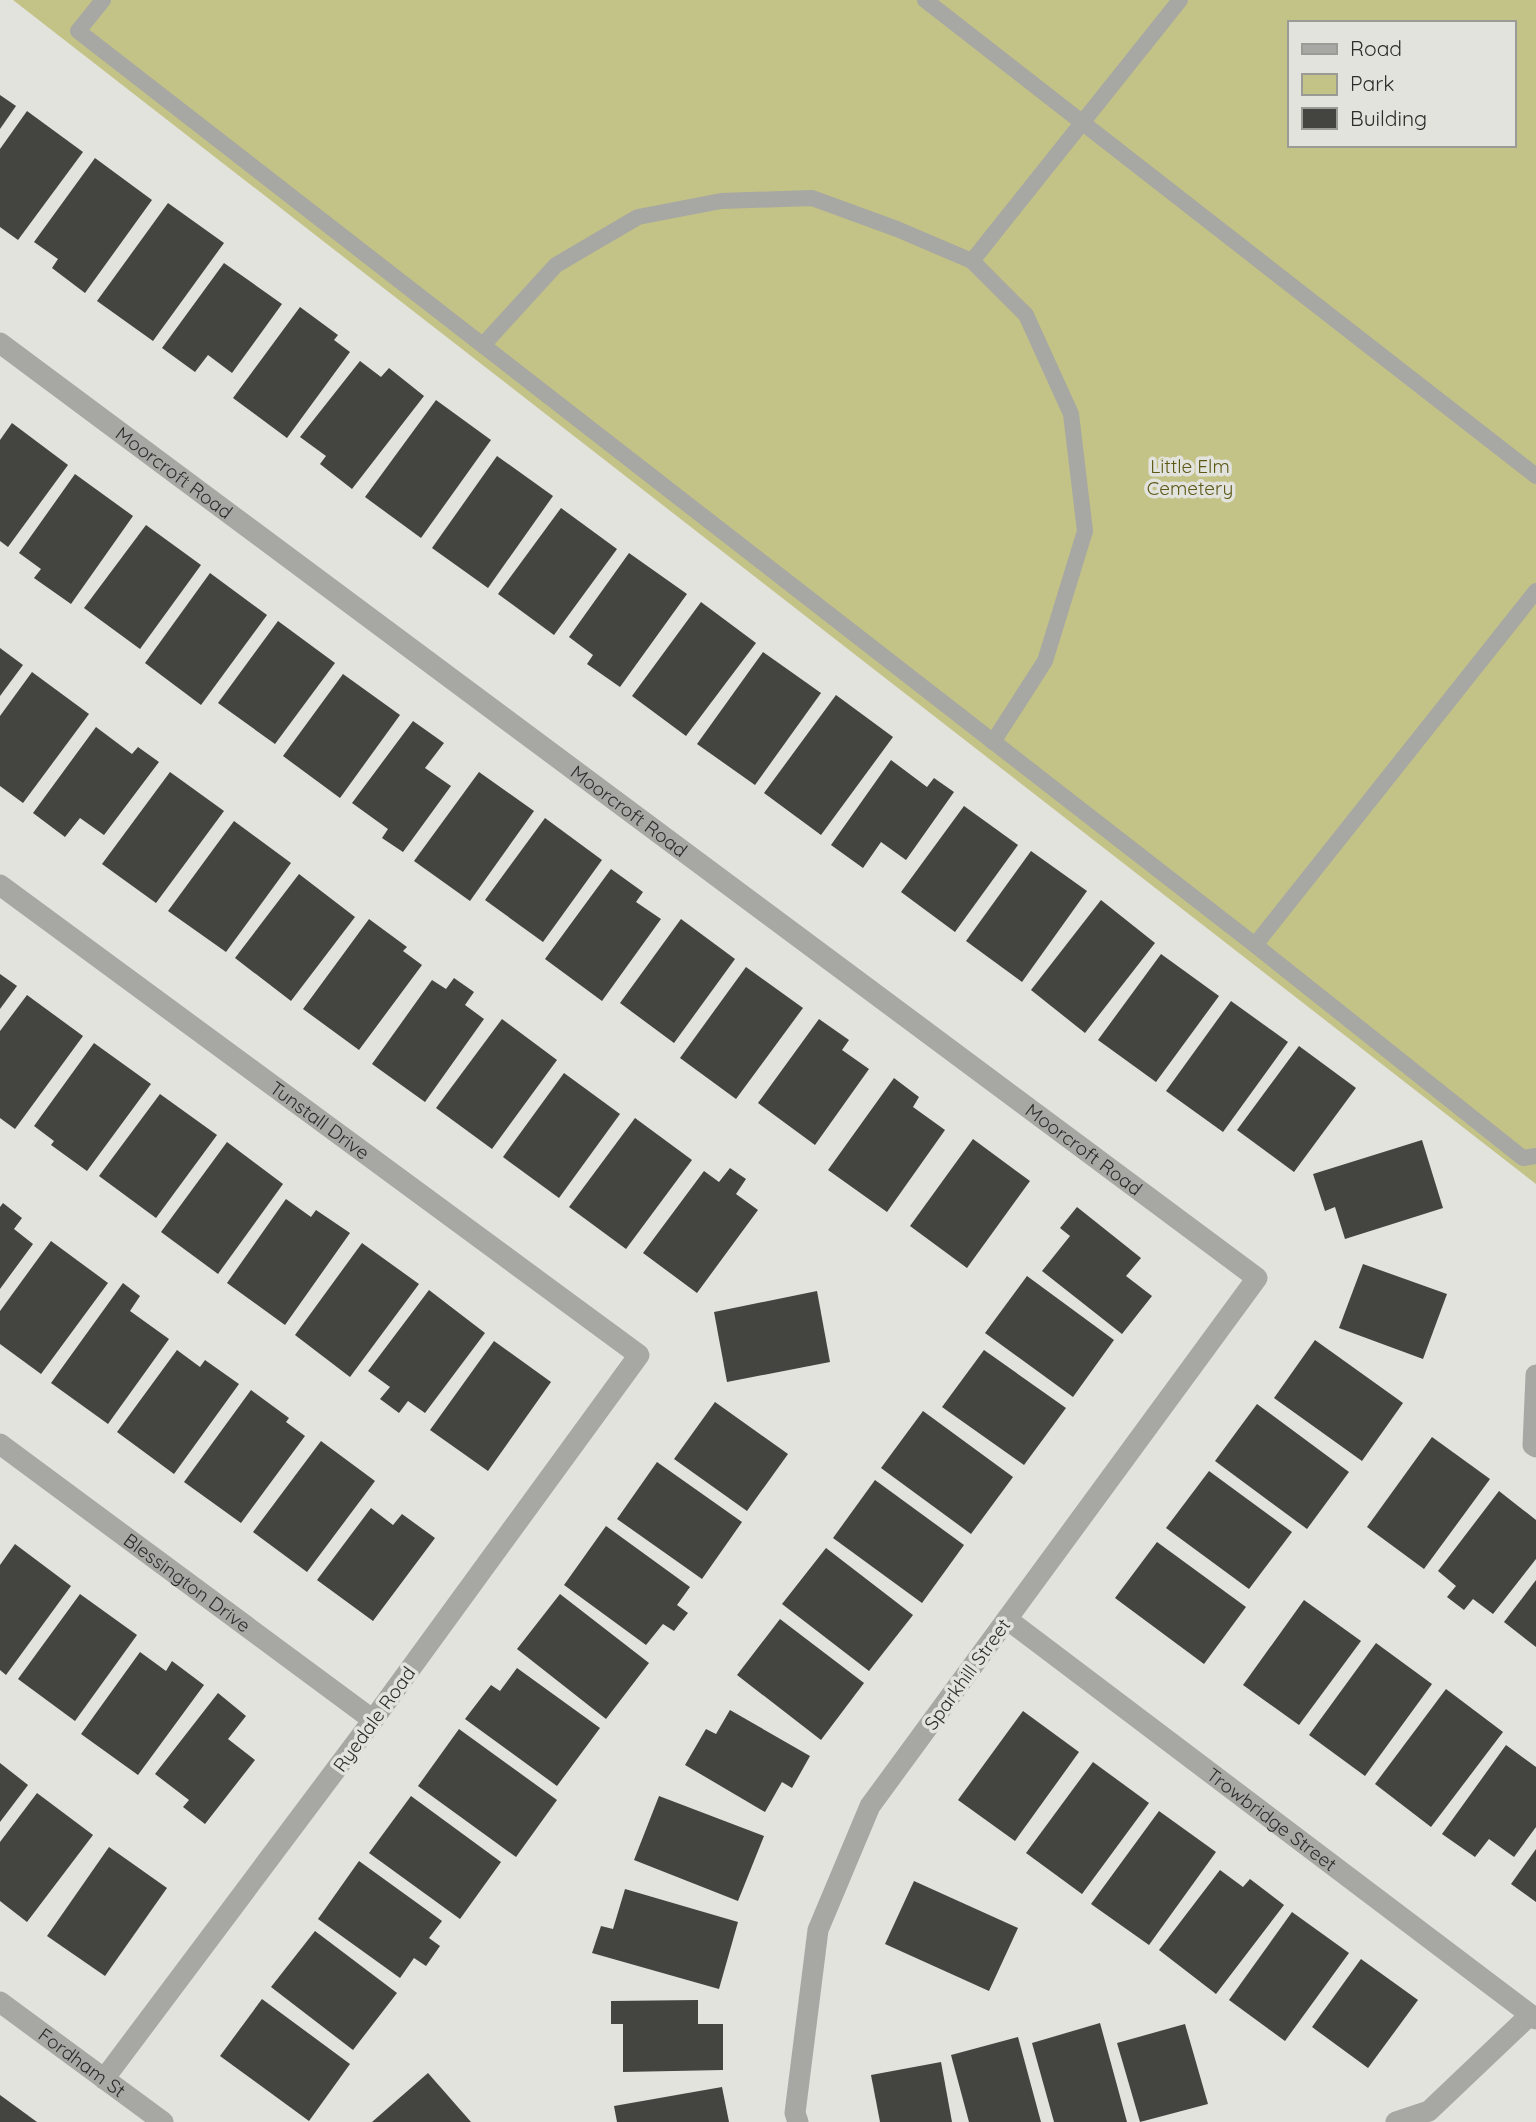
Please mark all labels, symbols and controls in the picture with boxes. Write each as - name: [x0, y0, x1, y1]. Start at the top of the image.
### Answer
- legend: [1288, 21, 1515, 147]
- text: Road: [1350, 35, 1402, 61]
- text: Park: [1350, 70, 1394, 96]
- text: Building: [1350, 105, 1427, 131]
- street label: Moorcroft Road: [111, 421, 237, 524]
- park label: Little Elm Cemetery: [1147, 454, 1233, 500]
- street label: Moorcroft Road: [566, 760, 692, 862]
- street label: Tunstall Drive: [265, 1076, 374, 1165]
- street label: Moorcroft Road: [1021, 1098, 1147, 1201]
- street label: Blessington Drive: [119, 1528, 255, 1637]
- street label: Sparkhill Street: [919, 1614, 1015, 1734]
- street label: Ryedale Road: [328, 1662, 420, 1776]
- street label: Trowbridge Street: [1202, 1762, 1342, 1876]
- street label: Fordham St: [34, 2022, 130, 2102]

